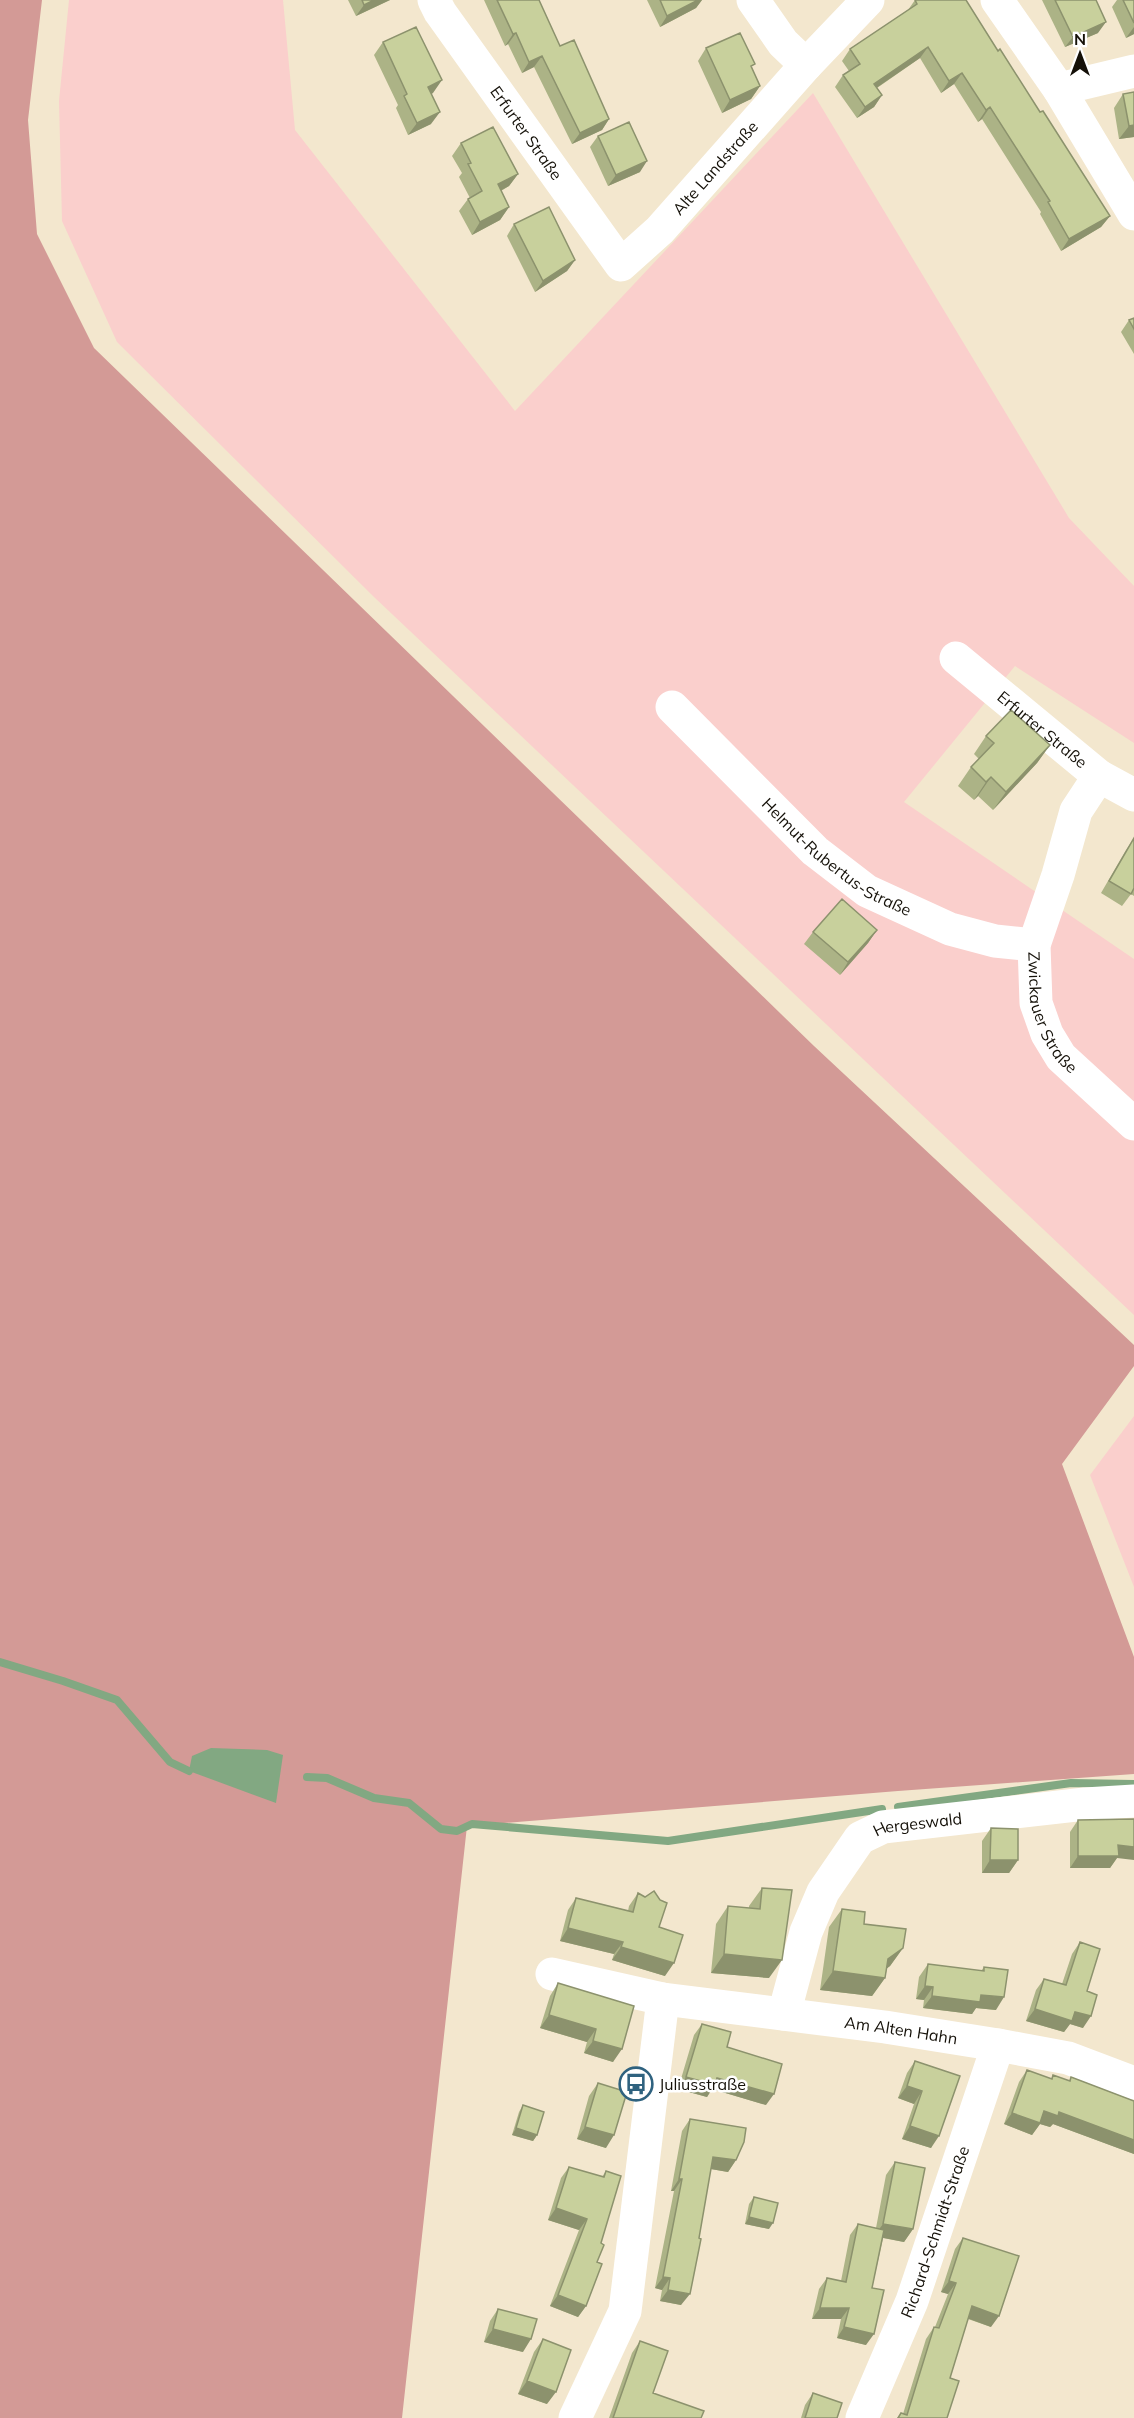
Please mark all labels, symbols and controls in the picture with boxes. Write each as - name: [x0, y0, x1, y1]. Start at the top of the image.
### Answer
- north arrow: [1050, 24, 1110, 84]
- text: N: [1074, 29, 1086, 49]
- street label: Erfurter Straße: [486, 82, 567, 184]
- street label: Alte Landstraße: [668, 117, 762, 219]
- street label: Erfurter Straße: [993, 686, 1091, 772]
- street label: Helmut-Rubertus-Straße: [758, 793, 914, 920]
- street label: Zwickauer Straße: [1024, 951, 1082, 1077]
- street label: Hergeswald: [870, 1808, 963, 1840]
- street label: Am Alten Hahn: [843, 2012, 959, 2048]
- bus stop icon: Juliusstraße: [618, 2066, 654, 2102]
- place label: Juliusstraße: [659, 2074, 746, 2094]
- street label: Richard-Schmidt-Straße: [896, 2143, 973, 2321]

